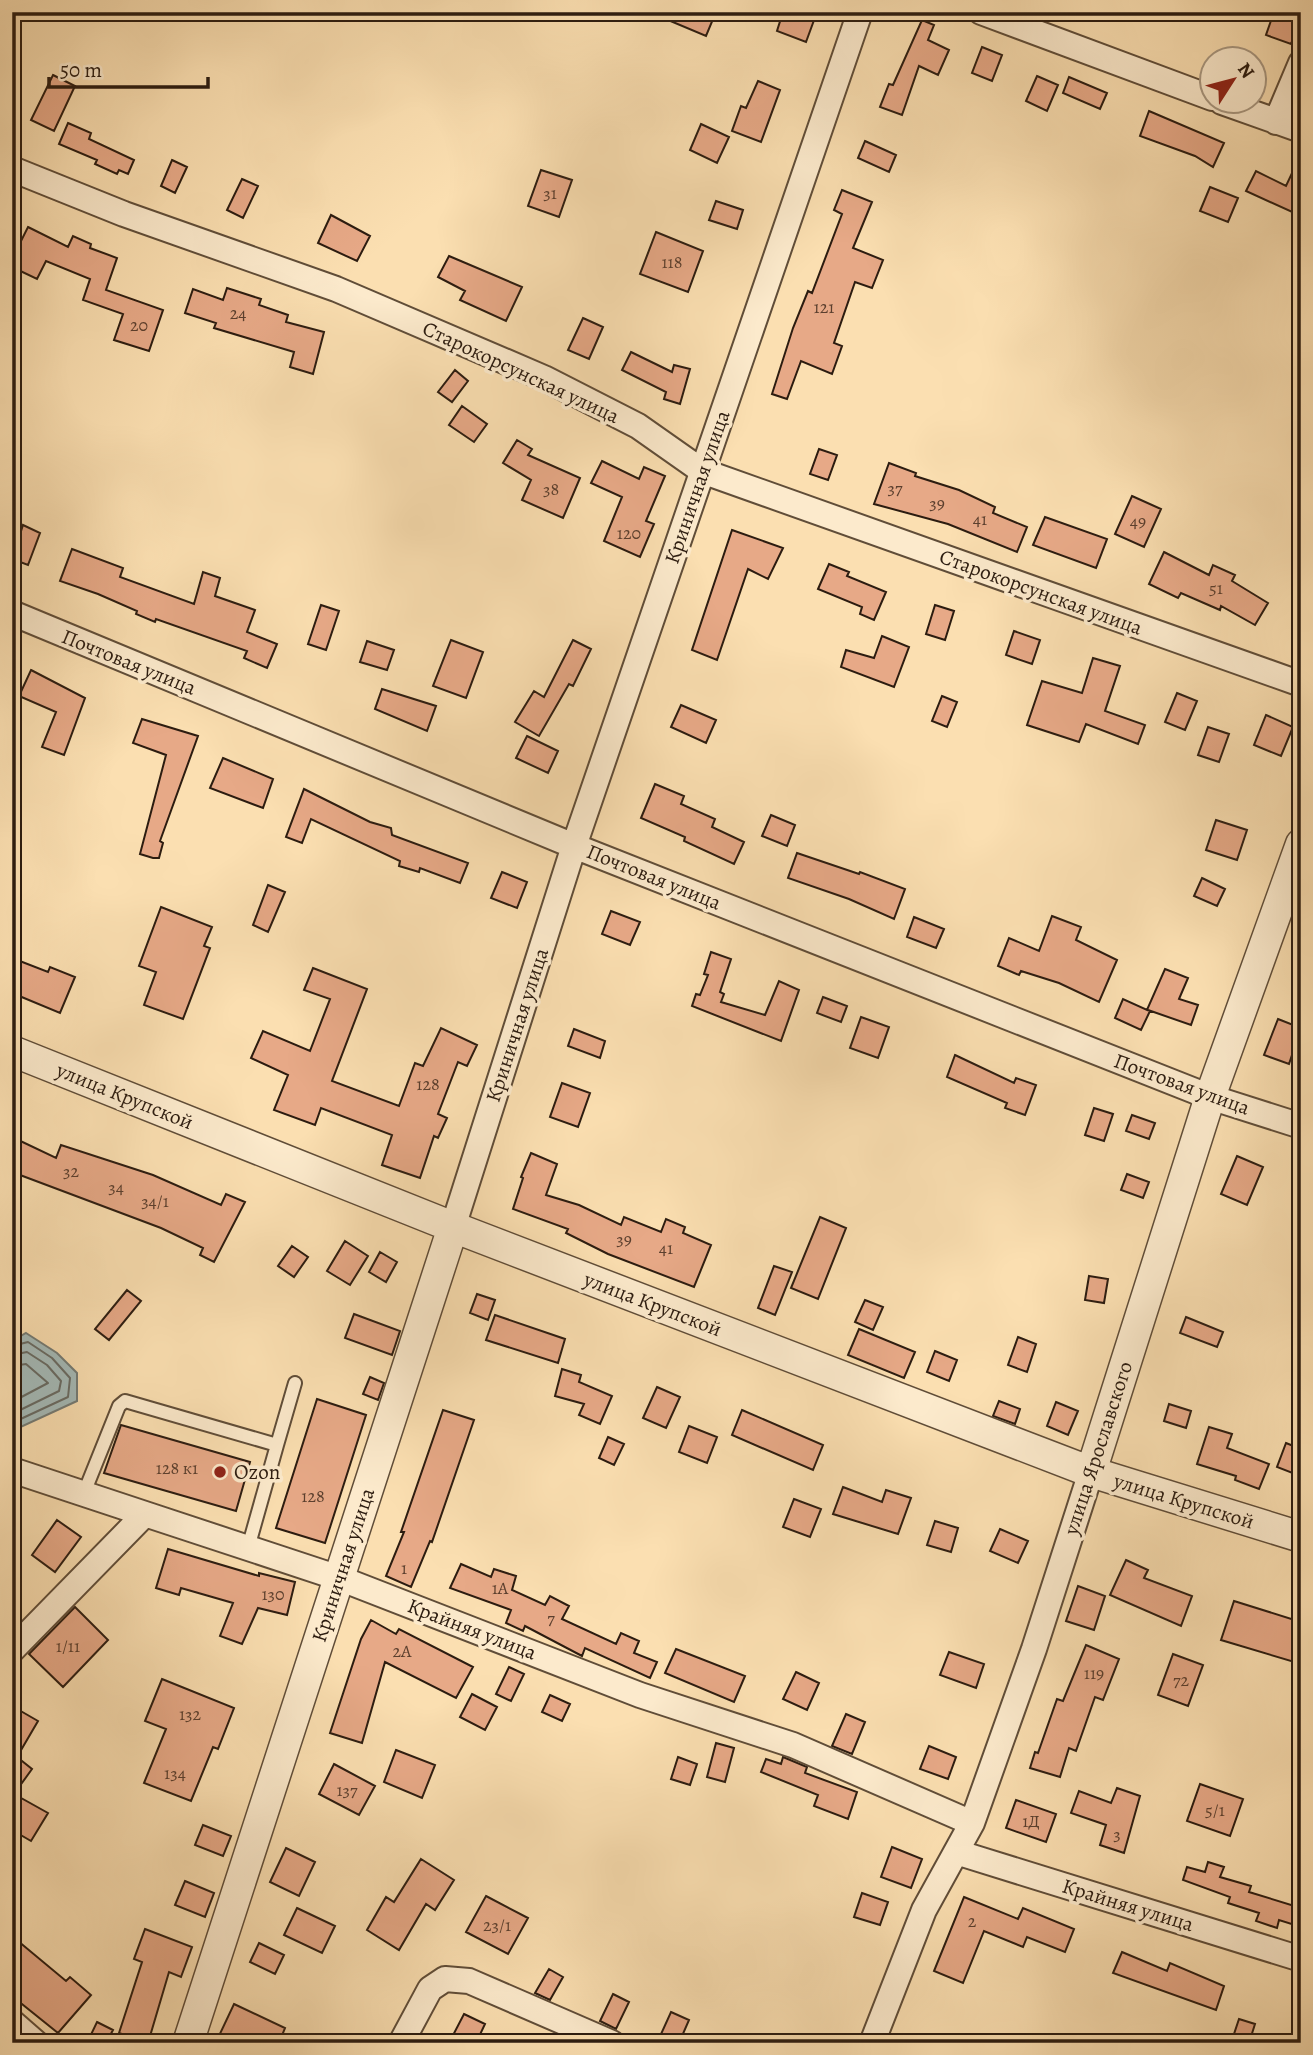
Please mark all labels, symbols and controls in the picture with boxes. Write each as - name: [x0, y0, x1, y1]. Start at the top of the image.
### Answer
- scale bar: [49, 46, 208, 90]
- north arrow: [1198, 46, 1268, 116]
- text: 50 m: [60, 56, 102, 84]
- text: N: [1231, 57, 1261, 84]
- house number: 31: [543, 181, 557, 205]
- house number: 118: [661, 250, 683, 274]
- house number: 121: [814, 295, 834, 319]
- house number: 24: [230, 301, 246, 325]
- house number: 20: [130, 313, 148, 337]
- street label: Старокорсунская улица: [418, 314, 624, 430]
- street label: Криничная улица: [658, 406, 737, 568]
- house number: 37: [887, 476, 903, 500]
- house number: 38: [543, 477, 559, 501]
- house number: 39: [929, 491, 945, 515]
- house number: 41: [973, 507, 987, 531]
- house number: 49: [1130, 509, 1146, 533]
- house number: 120: [617, 521, 641, 545]
- street label: Старокорсунская улица: [936, 542, 1147, 642]
- house number: 51: [1209, 576, 1223, 600]
- street label: Почтовая улица: [58, 622, 201, 702]
- street label: Почтовая улица: [583, 837, 726, 917]
- street label: Криничная улица: [479, 944, 555, 1106]
- street label: Почтовая улица: [1110, 1046, 1254, 1122]
- street label: улица Крупской: [51, 1055, 198, 1136]
- house number: 128: [416, 1072, 440, 1096]
- house number: 32: [63, 1159, 79, 1183]
- house number: 34: [108, 1175, 124, 1199]
- house number: 34/1: [141, 1189, 169, 1213]
- house number: 39: [616, 1227, 632, 1251]
- house number: 41: [659, 1236, 673, 1260]
- street label: улица Крупской: [579, 1265, 726, 1343]
- street label: улица Ярославского: [1056, 1358, 1139, 1539]
- house number: 128 к1: [156, 1456, 198, 1480]
- place label: Ozon: [234, 1458, 280, 1486]
- marker: Ozon: [212, 1464, 228, 1480]
- street label: улица Крупской: [1109, 1466, 1258, 1536]
- house number: 128: [301, 1484, 325, 1508]
- street label: Криничная улица: [305, 1484, 381, 1646]
- house number: 1: [401, 1556, 407, 1580]
- house number: 1А: [492, 1576, 509, 1600]
- house number: 130: [261, 1582, 285, 1606]
- street label: Крайняя улица: [403, 1592, 541, 1667]
- house number: 7: [547, 1606, 555, 1630]
- house number: 1/11: [56, 1634, 80, 1658]
- house number: 2А: [392, 1639, 412, 1663]
- house number: 119: [1084, 1661, 1104, 1685]
- house number: 72: [1173, 1668, 1189, 1692]
- house number: 132: [179, 1702, 202, 1726]
- house number: 134: [164, 1761, 186, 1785]
- house number: 137: [336, 1778, 358, 1802]
- house number: 5/1: [1205, 1798, 1225, 1822]
- house number: 1Д: [1022, 1809, 1040, 1833]
- house number: 3: [1113, 1822, 1121, 1846]
- street label: Крайняя улица: [1059, 1872, 1198, 1938]
- house number: 2: [968, 1909, 977, 1933]
- house number: 23/1: [483, 1913, 511, 1937]

